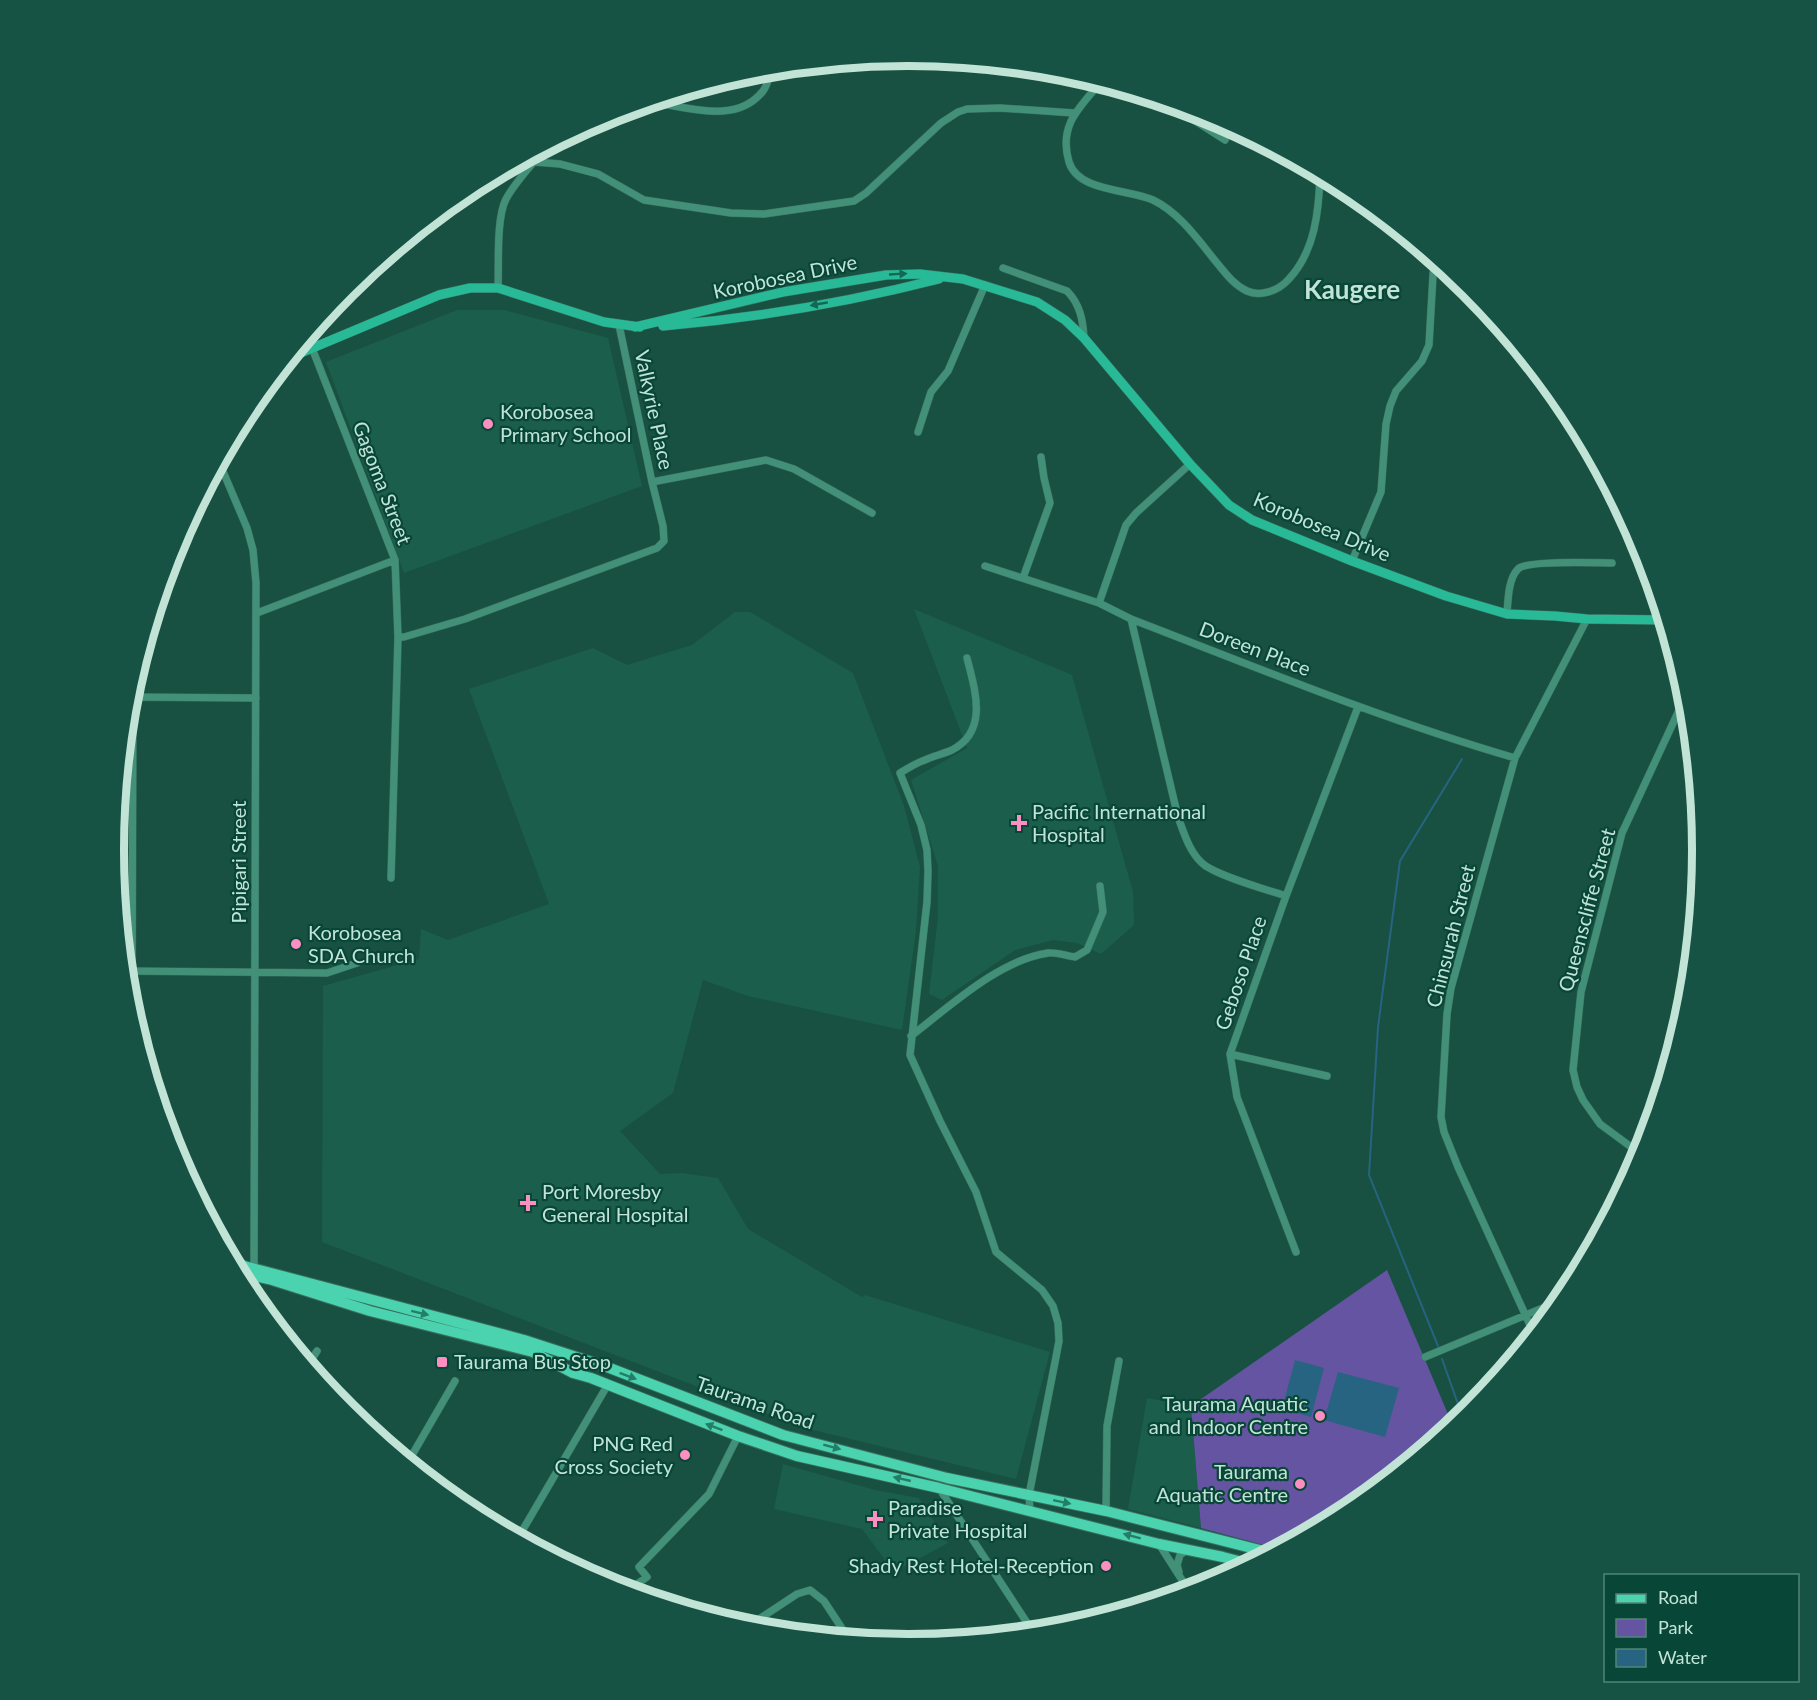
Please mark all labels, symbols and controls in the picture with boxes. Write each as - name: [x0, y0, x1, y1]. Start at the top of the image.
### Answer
- street label: Korobosea Drive: [711, 249, 859, 303]
- one-way arrow: [889, 269, 908, 279]
- district label: Kaugere: [1304, 273, 1400, 305]
- one-way arrow: [809, 300, 828, 309]
- street label: Valkyrie Place: [631, 348, 679, 472]
- place label: Korobosea Primary School: [500, 399, 631, 446]
- marker: Korobosea Primary School: [481, 417, 495, 431]
- street label: Gagoma Street: [348, 418, 417, 548]
- street label: Korobosea Drive: [1250, 486, 1395, 566]
- street label: Doreen Place: [1196, 616, 1314, 680]
- place label: Pacific International Hospital: [1032, 799, 1206, 846]
- street label: Pipigari Street: [226, 801, 250, 923]
- marker: Pacific International Hospital: [1010, 814, 1028, 832]
- street label: Queenscliffe Street: [1553, 825, 1619, 994]
- street label: Chinsurah Street: [1421, 862, 1479, 1010]
- street label: Geboso Place: [1209, 912, 1271, 1033]
- place label: Korobosea SDA Church: [308, 920, 415, 967]
- marker: Korobosea SDA Church: [289, 937, 303, 951]
- place label: Port Moresby General Hospital: [542, 1179, 688, 1226]
- marker: Port Moresby General Hospital: [519, 1194, 537, 1212]
- one-way arrow: [411, 1309, 429, 1319]
- place label: Taurama Bus Stop: [454, 1349, 611, 1373]
- marker: Taurama Bus Stop: [435, 1355, 449, 1369]
- street label: Taurama Road: [693, 1371, 818, 1434]
- one-way arrow: [619, 1372, 637, 1381]
- place label: Taurama Aquatic and Indoor Centre: [1149, 1391, 1308, 1438]
- marker: Taurama Aquatic and Indoor Centre: [1313, 1409, 1327, 1423]
- one-way arrow: [705, 1422, 723, 1431]
- place label: PNG Red Cross Society: [555, 1431, 674, 1478]
- one-way arrow: [822, 1443, 841, 1453]
- marker: PNG Red Cross Society: [678, 1448, 692, 1462]
- place label: Taurama Aquatic Centre: [1156, 1459, 1288, 1506]
- one-way arrow: [892, 1474, 911, 1484]
- marker: Taurama Aquatic Centre: [1293, 1477, 1307, 1491]
- place label: Paradise Private Hospital: [888, 1495, 1027, 1542]
- one-way arrow: [1053, 1498, 1072, 1507]
- marker: Paradise Private Hospital: [866, 1510, 884, 1528]
- one-way arrow: [1123, 1531, 1141, 1540]
- place label: Shady Rest Hotel-Reception: [848, 1553, 1094, 1577]
- marker: Shady Rest Hotel-Reception: [1099, 1559, 1113, 1573]
- legend: [1604, 1574, 1799, 1682]
- text: Road: [1658, 1586, 1698, 1608]
- text: Park: [1658, 1616, 1694, 1638]
- text: Water: [1658, 1646, 1707, 1668]

